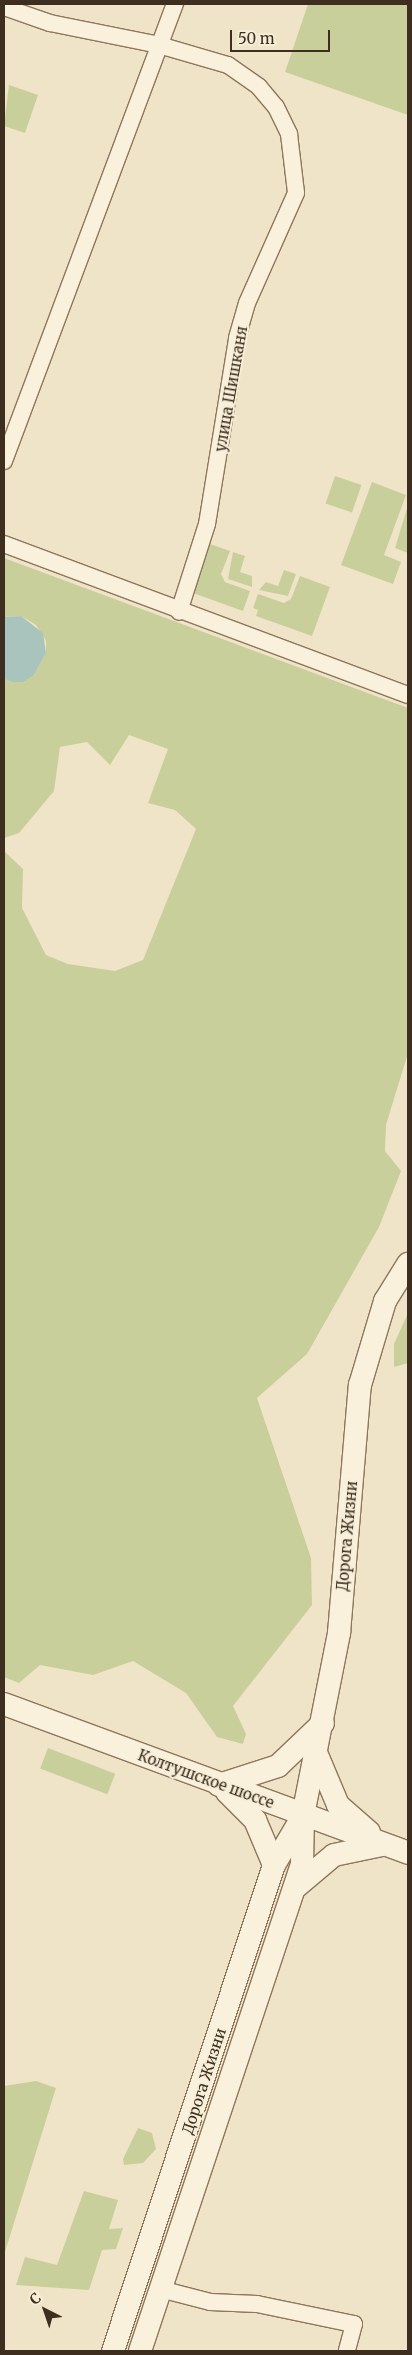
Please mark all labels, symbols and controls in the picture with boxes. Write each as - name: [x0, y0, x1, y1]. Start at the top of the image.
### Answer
- scale bar: [232, 20, 332, 52]
- text: 50 m: [238, 29, 275, 48]
- street label: улица Шишканя: [211, 325, 251, 453]
- street label: Дорога Жизни: [333, 1480, 361, 1592]
- street label: Колтушское шоссе: [135, 1746, 277, 1812]
- street label: Дорога Жизни: [178, 2026, 230, 2136]
- north arrow: [20, 2285, 70, 2335]
- text: С: [26, 2289, 45, 2309]

